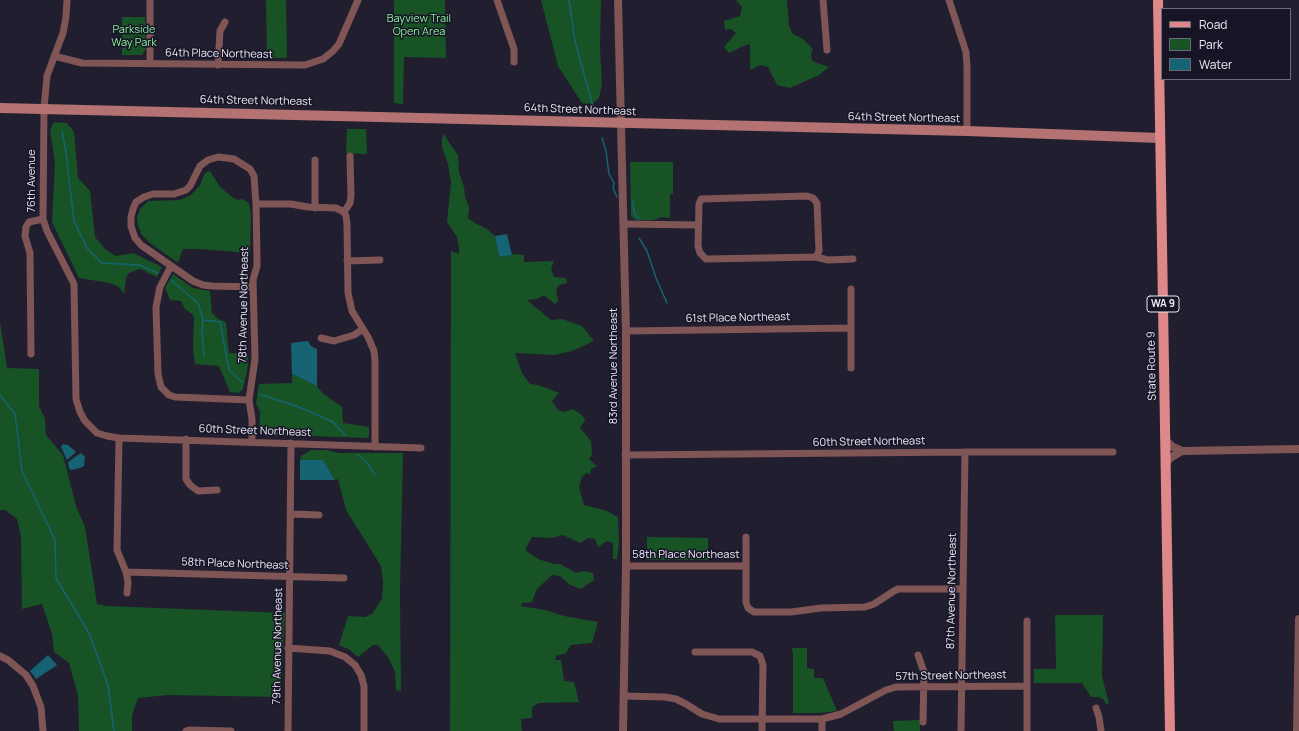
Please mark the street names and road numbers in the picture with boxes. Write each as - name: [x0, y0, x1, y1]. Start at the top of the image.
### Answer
- street label: 64th Place Northeast: [165, 46, 273, 62]
- street label: 64th Street Northeast: [200, 93, 312, 109]
- street label: 64th Street Northeast: [524, 101, 636, 119]
- street label: 64th Street Northeast: [848, 110, 960, 126]
- street label: 76th Avenue: [25, 149, 39, 213]
- street label: 78th Avenue Northeast: [236, 247, 252, 363]
- road number: WA 9: [1147, 296, 1179, 312]
- street label: 83rd Avenue Northeast: [607, 308, 621, 424]
- street label: 61st Place Northeast: [686, 310, 790, 326]
- street label: State Route 9: [1145, 331, 1159, 401]
- street label: 60th Street Northeast: [198, 422, 312, 440]
- street label: 60th Street Northeast: [813, 434, 925, 450]
- street label: 87th Avenue Northeast: [944, 533, 960, 649]
- street label: 58th Place Northeast: [632, 548, 740, 562]
- street label: 58th Place Northeast: [181, 556, 289, 572]
- street label: 79th Avenue Northeast: [270, 587, 286, 705]
- street label: 57th Street Northeast: [895, 668, 1007, 684]

